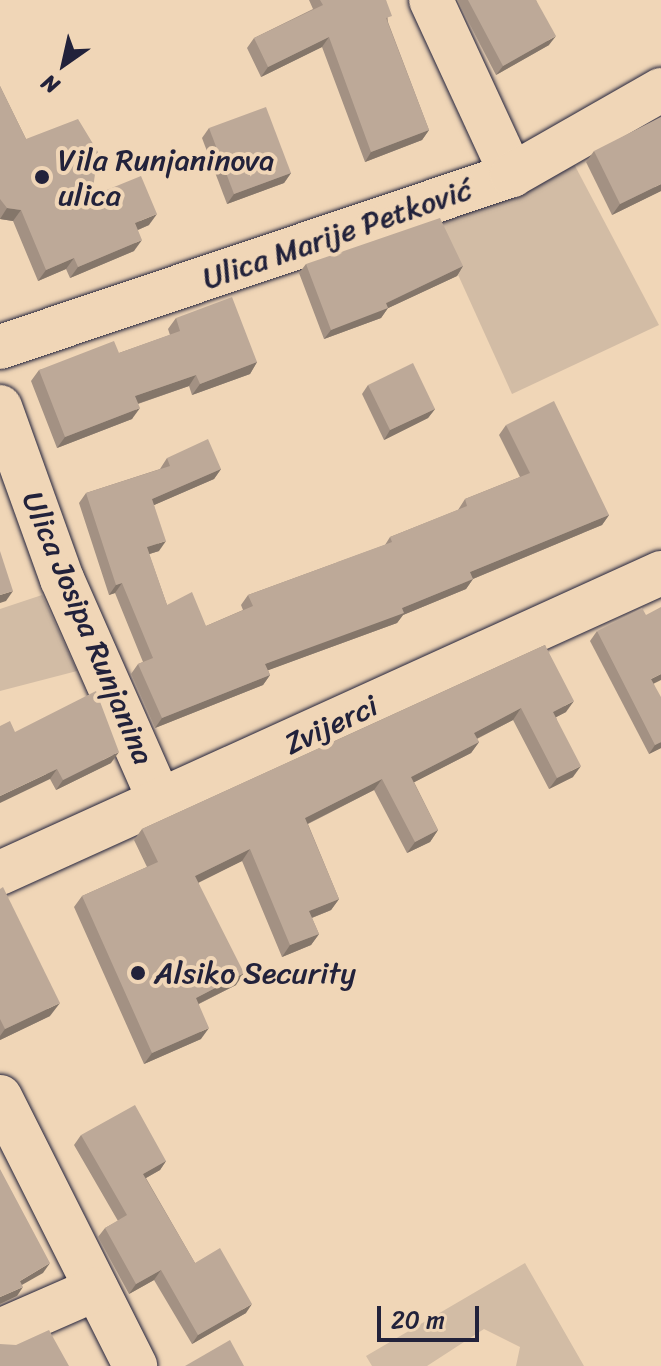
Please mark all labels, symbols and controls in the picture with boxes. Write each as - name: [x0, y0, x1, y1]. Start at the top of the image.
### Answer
- north arrow: [24, 24, 104, 104]
- text: N: [33, 64, 68, 105]
- place label: Vila Runjaninova ulica: [58, 142, 276, 212]
- marker: Vila Runjaninova ulica: [33, 168, 51, 186]
- street label: Ulica Marije Petković: [198, 171, 476, 297]
- street label: Ulica Josipa Runjanina: [14, 485, 162, 771]
- street label: Zvijerci: [278, 688, 384, 762]
- place label: Alsiko Security: [154, 955, 357, 991]
- marker: Alsiko Security: [129, 964, 147, 982]
- scale bar: [381, 1290, 483, 1340]
- text: 20 m: [391, 1299, 445, 1341]

